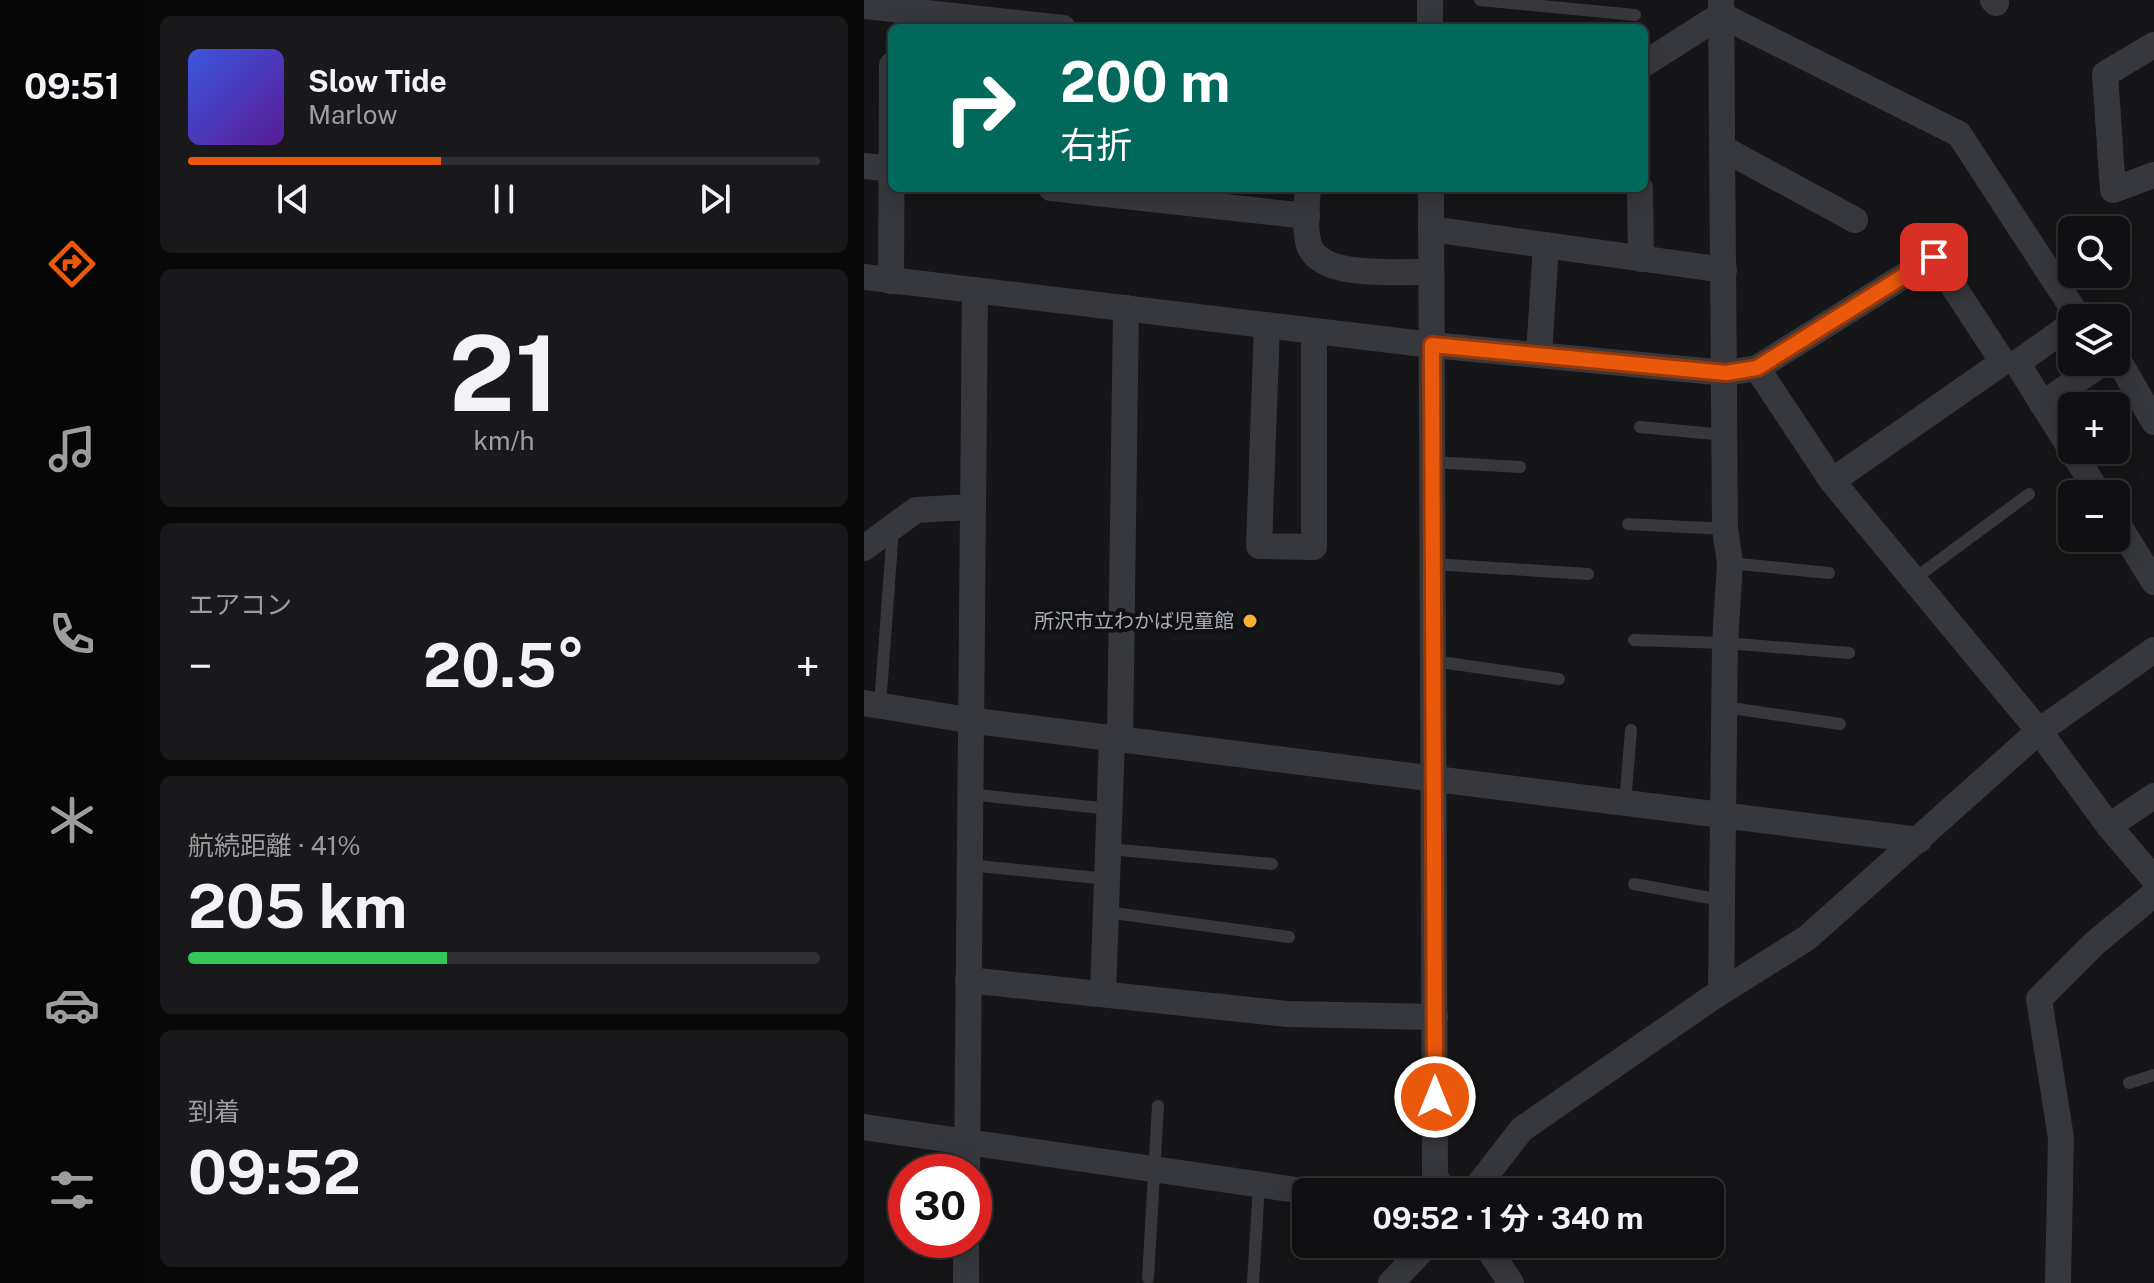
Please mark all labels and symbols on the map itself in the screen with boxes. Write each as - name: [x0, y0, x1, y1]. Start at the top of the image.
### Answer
- pin: [1900, 223, 1968, 291]
- place label: 所沢市立わかば児童館: [1034, 609, 1234, 633]
- marker: 所沢市立わかば児童館: [1241, 612, 1259, 630]
- position arrow: [1393, 1055, 1477, 1139]
- speed limit sign: 30: [888, 1154, 992, 1258]

